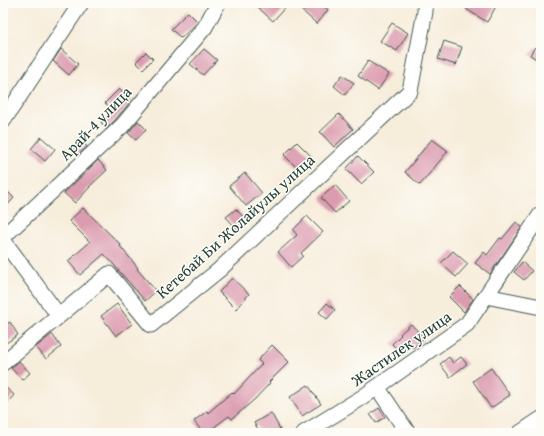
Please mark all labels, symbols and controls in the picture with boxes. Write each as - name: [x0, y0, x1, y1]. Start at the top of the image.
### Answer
- street label: Арай-4 улица: [53, 80, 137, 166]
- street label: Кетебай Би Жолайулы улица: [150, 148, 320, 304]
- street label: Жастилек улица: [345, 304, 456, 392]

